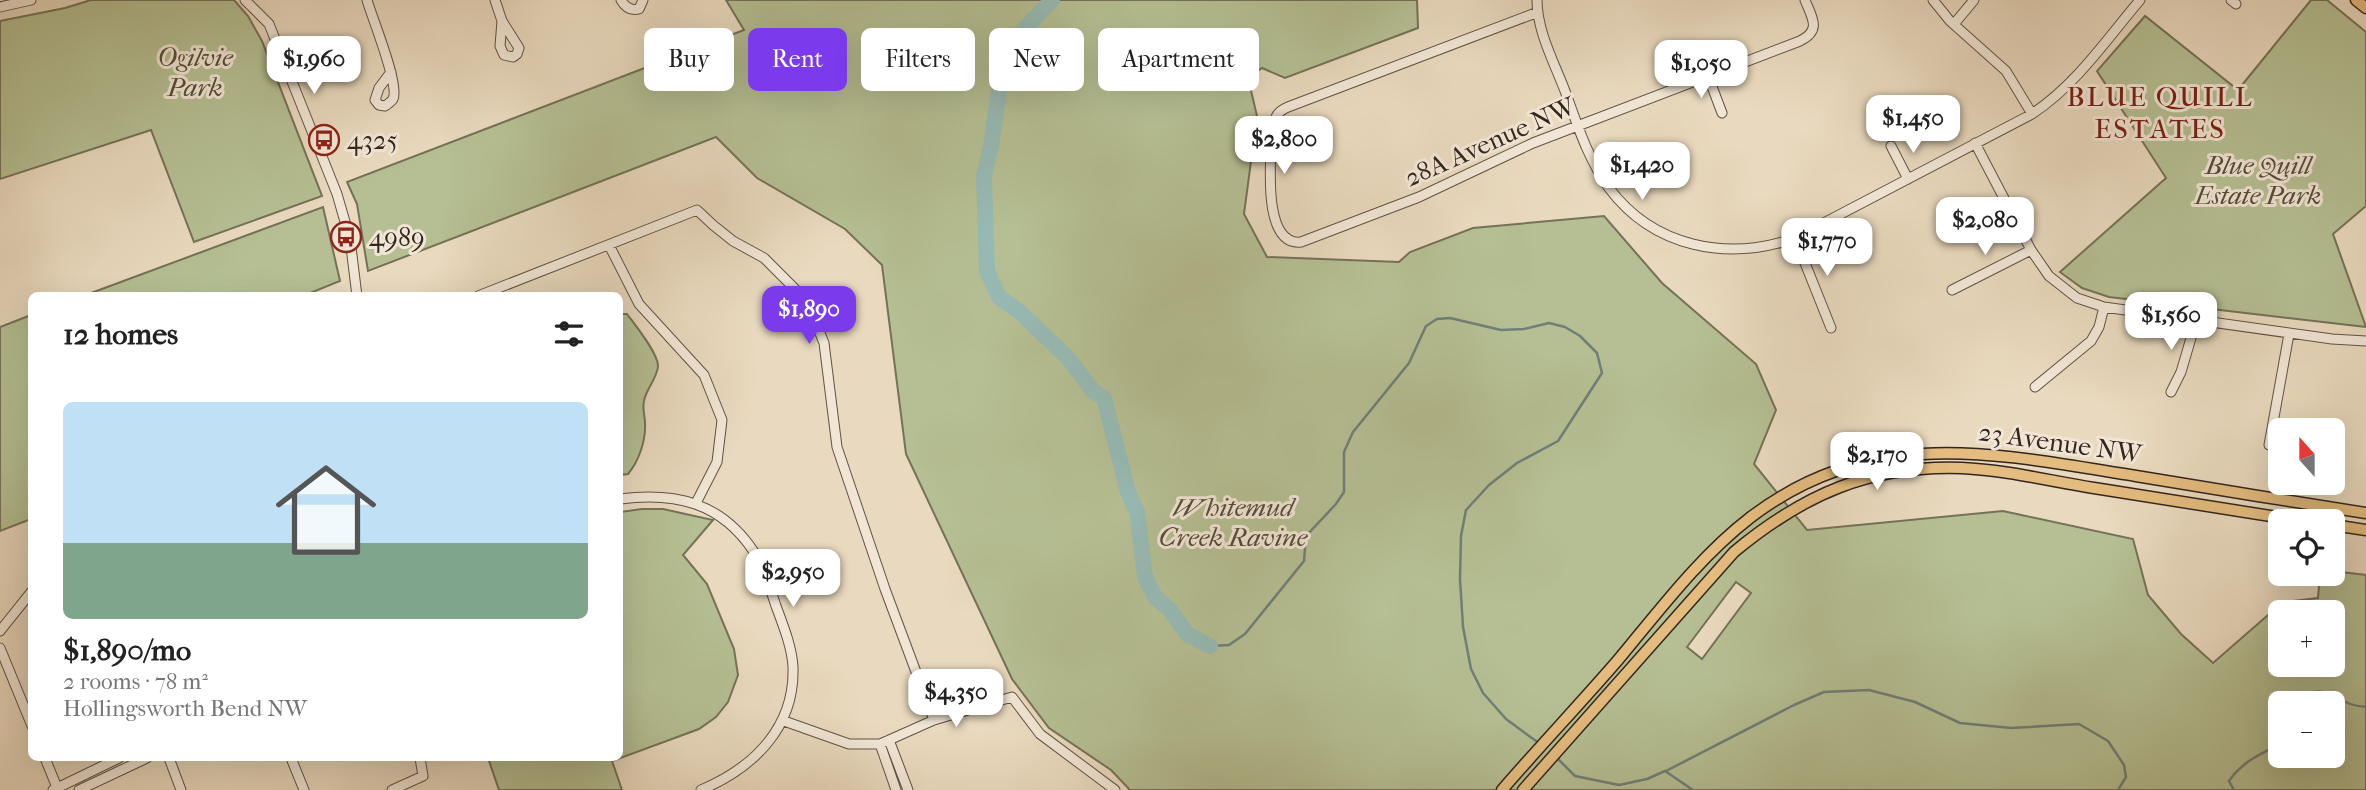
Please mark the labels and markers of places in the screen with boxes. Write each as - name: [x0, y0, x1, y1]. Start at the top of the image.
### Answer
- pin: $1,960: [257, 36, 371, 96]
- pin: $1,050: [1644, 41, 1758, 100]
- pin: $1,450: [1856, 96, 1970, 155]
- pin: $2,800: [1227, 116, 1341, 176]
- bus stop icon: 4325: [307, 123, 341, 157]
- place label: 4325: [347, 125, 398, 156]
- pin: $1,420: [1585, 142, 1699, 202]
- pin: $2,080: [1928, 198, 2042, 257]
- pin: $1,770: [1770, 218, 1884, 278]
- bus stop icon: 4989: [329, 220, 363, 254]
- place label: 4989: [369, 222, 425, 253]
- pin: $1,890: [752, 286, 866, 346]
- pin: $1,560: [2114, 292, 2228, 352]
- pin: $2,170: [1820, 433, 1934, 492]
- pin: $2,950: [736, 550, 850, 609]
- pin: $4,350: [899, 670, 1013, 729]

